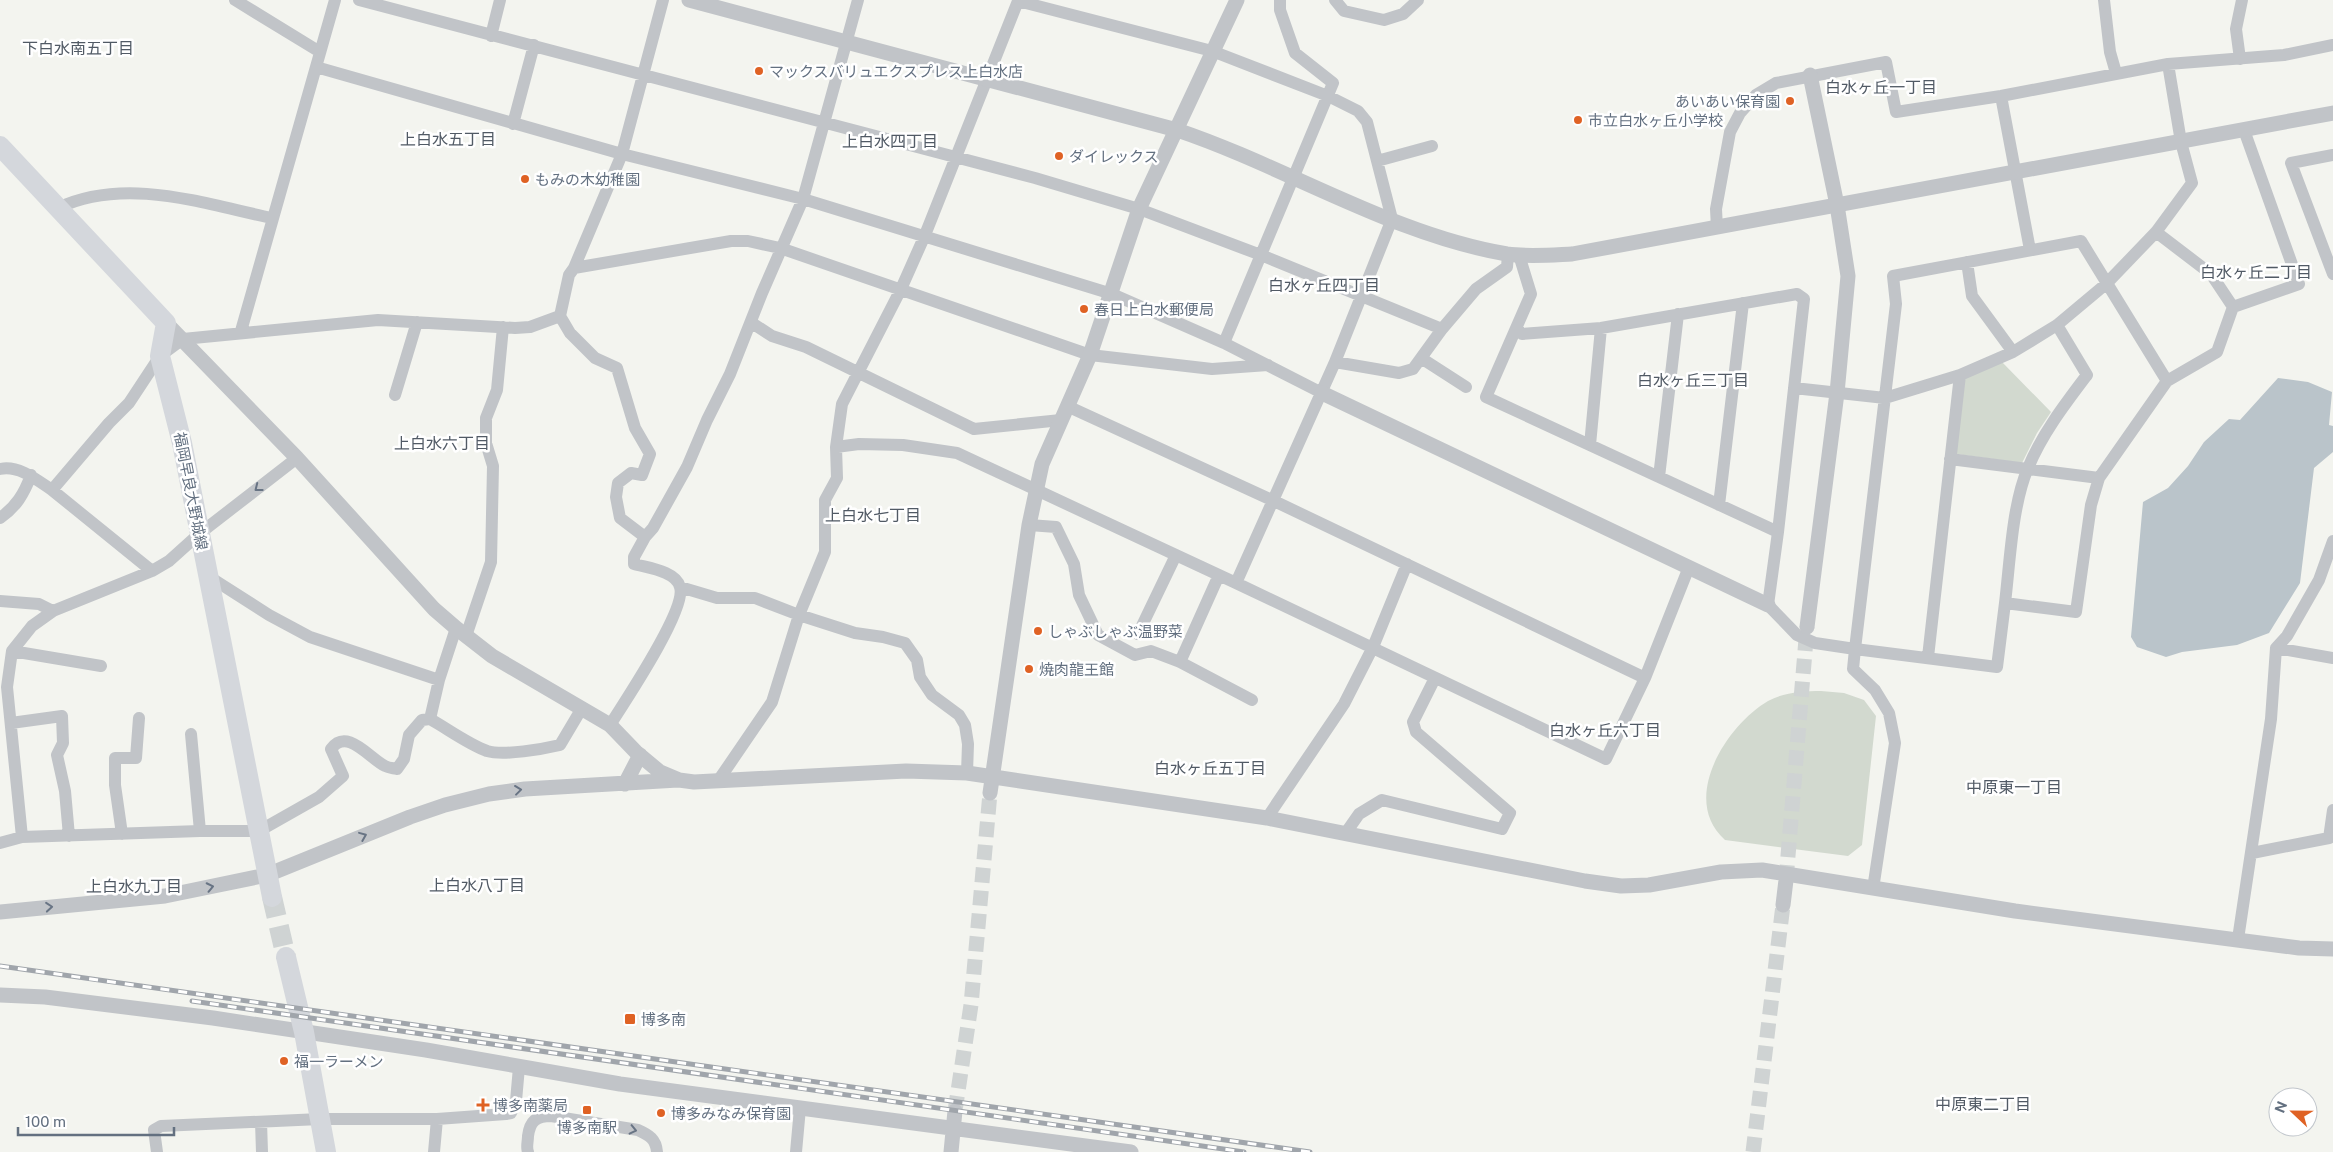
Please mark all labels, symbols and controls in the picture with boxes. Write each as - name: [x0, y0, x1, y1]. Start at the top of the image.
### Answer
- district label: 下白水南五丁目: [22, 39, 134, 58]
- place label: マックスバリュエクスプレス上白水店: [769, 63, 1023, 80]
- marker: マックスバリュエクスプレス上白水店: [753, 65, 765, 77]
- district label: 白水ヶ丘一丁目: [1825, 78, 1937, 97]
- place label: あいあい保育園: [1675, 93, 1780, 110]
- marker: あいあい保育園: [1784, 95, 1796, 107]
- place label: 市立白水ヶ丘小学校: [1588, 112, 1723, 129]
- marker: 市立白水ヶ丘小学校: [1572, 114, 1584, 126]
- district label: 上白水五丁目: [400, 130, 496, 149]
- district label: 上白水四丁目: [842, 132, 938, 151]
- place label: ダイレックス: [1069, 148, 1159, 165]
- marker: ダイレックス: [1053, 150, 1065, 162]
- place label: もみの木幼稚園: [535, 171, 640, 188]
- marker: もみの木幼稚園: [519, 173, 531, 185]
- district label: 白水ヶ丘二丁目: [2200, 263, 2312, 282]
- district label: 白水ヶ丘四丁目: [1268, 276, 1380, 295]
- place label: 春日上白水郵便局: [1094, 301, 1214, 318]
- marker: 春日上白水郵便局: [1078, 303, 1090, 315]
- district label: 白水ヶ丘三丁目: [1637, 371, 1749, 390]
- street label: 福岡早良大野城線: [171, 430, 211, 552]
- district label: 上白水六丁目: [394, 434, 490, 453]
- one-way arrow: [255, 483, 264, 491]
- district label: 上白水七丁目: [825, 506, 921, 525]
- place label: しゃぶしゃぶ温野菜: [1048, 623, 1183, 640]
- marker: しゃぶしゃぶ温野菜: [1032, 625, 1044, 637]
- place label: 焼肉龍王館: [1039, 661, 1114, 678]
- marker: 焼肉龍王館: [1023, 663, 1035, 675]
- district label: 白水ヶ丘六丁目: [1549, 721, 1661, 740]
- district label: 白水ヶ丘五丁目: [1154, 759, 1266, 778]
- district label: 中原東一丁目: [1966, 778, 2062, 797]
- one-way arrow: [515, 785, 523, 796]
- one-way arrow: [358, 831, 367, 842]
- district label: 上白水八丁目: [429, 876, 525, 895]
- district label: 上白水九丁目: [86, 877, 182, 896]
- one-way arrow: [205, 882, 214, 893]
- one-way arrow: [45, 902, 53, 913]
- place label: 博多南: [641, 1011, 686, 1028]
- marker: 博多南: [623, 1012, 637, 1026]
- place label: 福一ラーメン: [294, 1053, 383, 1070]
- marker: 福一ラーメン: [278, 1055, 290, 1067]
- north arrow: [2268, 1087, 2318, 1137]
- district label: 中原東二丁目: [1935, 1095, 2031, 1114]
- place label: 博多南薬局: [493, 1097, 568, 1114]
- marker: 博多南薬局: [477, 1099, 489, 1111]
- text: N: [2271, 1099, 2290, 1115]
- scale bar: [18, 1104, 174, 1136]
- marker: 博多南駅: [581, 1104, 593, 1116]
- place label: 博多みなみ保育園: [671, 1105, 791, 1122]
- marker: 博多みなみ保育園: [655, 1107, 667, 1119]
- text: 100 m: [25, 1113, 66, 1130]
- place label: 博多南駅: [557, 1119, 617, 1136]
- one-way arrow: [629, 1124, 638, 1135]

